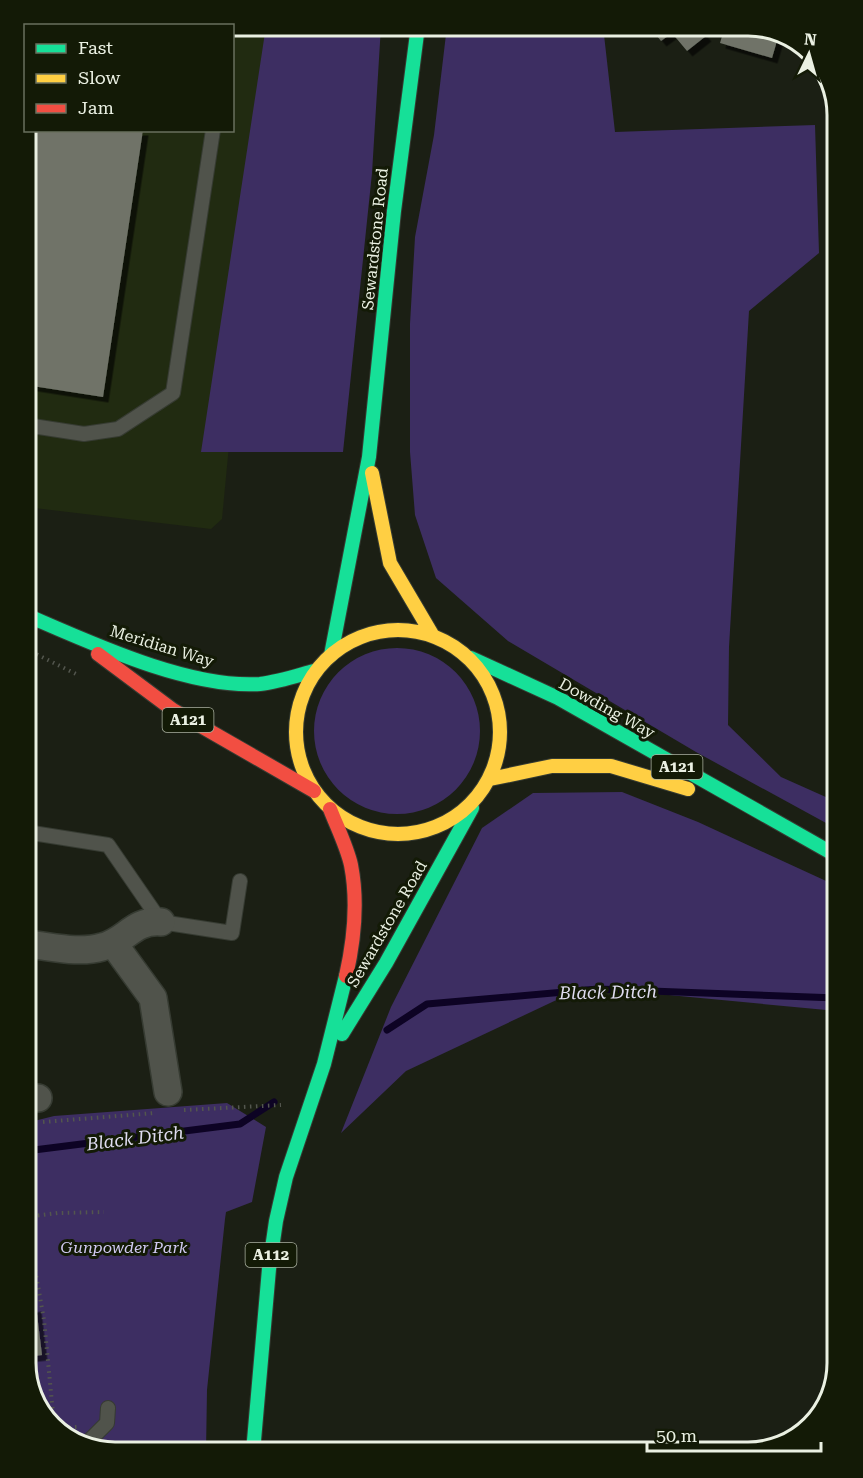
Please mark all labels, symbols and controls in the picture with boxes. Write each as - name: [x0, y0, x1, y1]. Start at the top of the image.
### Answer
- legend: [24, 24, 234, 132]
- north arrow: [779, 24, 839, 84]
- text: N: [803, 30, 817, 50]
- text: Fast: [78, 37, 113, 58]
- text: Slow: [78, 67, 120, 88]
- text: Jam: [78, 97, 114, 118]
- street label: Sewardstone Road: [358, 167, 392, 311]
- street label: Meridian Way: [108, 621, 217, 671]
- street label: Dowding Way: [556, 674, 659, 743]
- road number: A121: [162, 708, 213, 732]
- road number: A121: [652, 755, 702, 779]
- street label: Sewardstone Road: [343, 857, 431, 991]
- water label: Black Ditch: [558, 981, 657, 1003]
- water label: Black Ditch: [84, 1122, 185, 1155]
- park label: Gunpowder Park: [61, 1238, 188, 1257]
- road number: A112: [246, 1243, 296, 1267]
- scale bar: [647, 1415, 821, 1453]
- text: 50 m: [656, 1425, 697, 1446]

